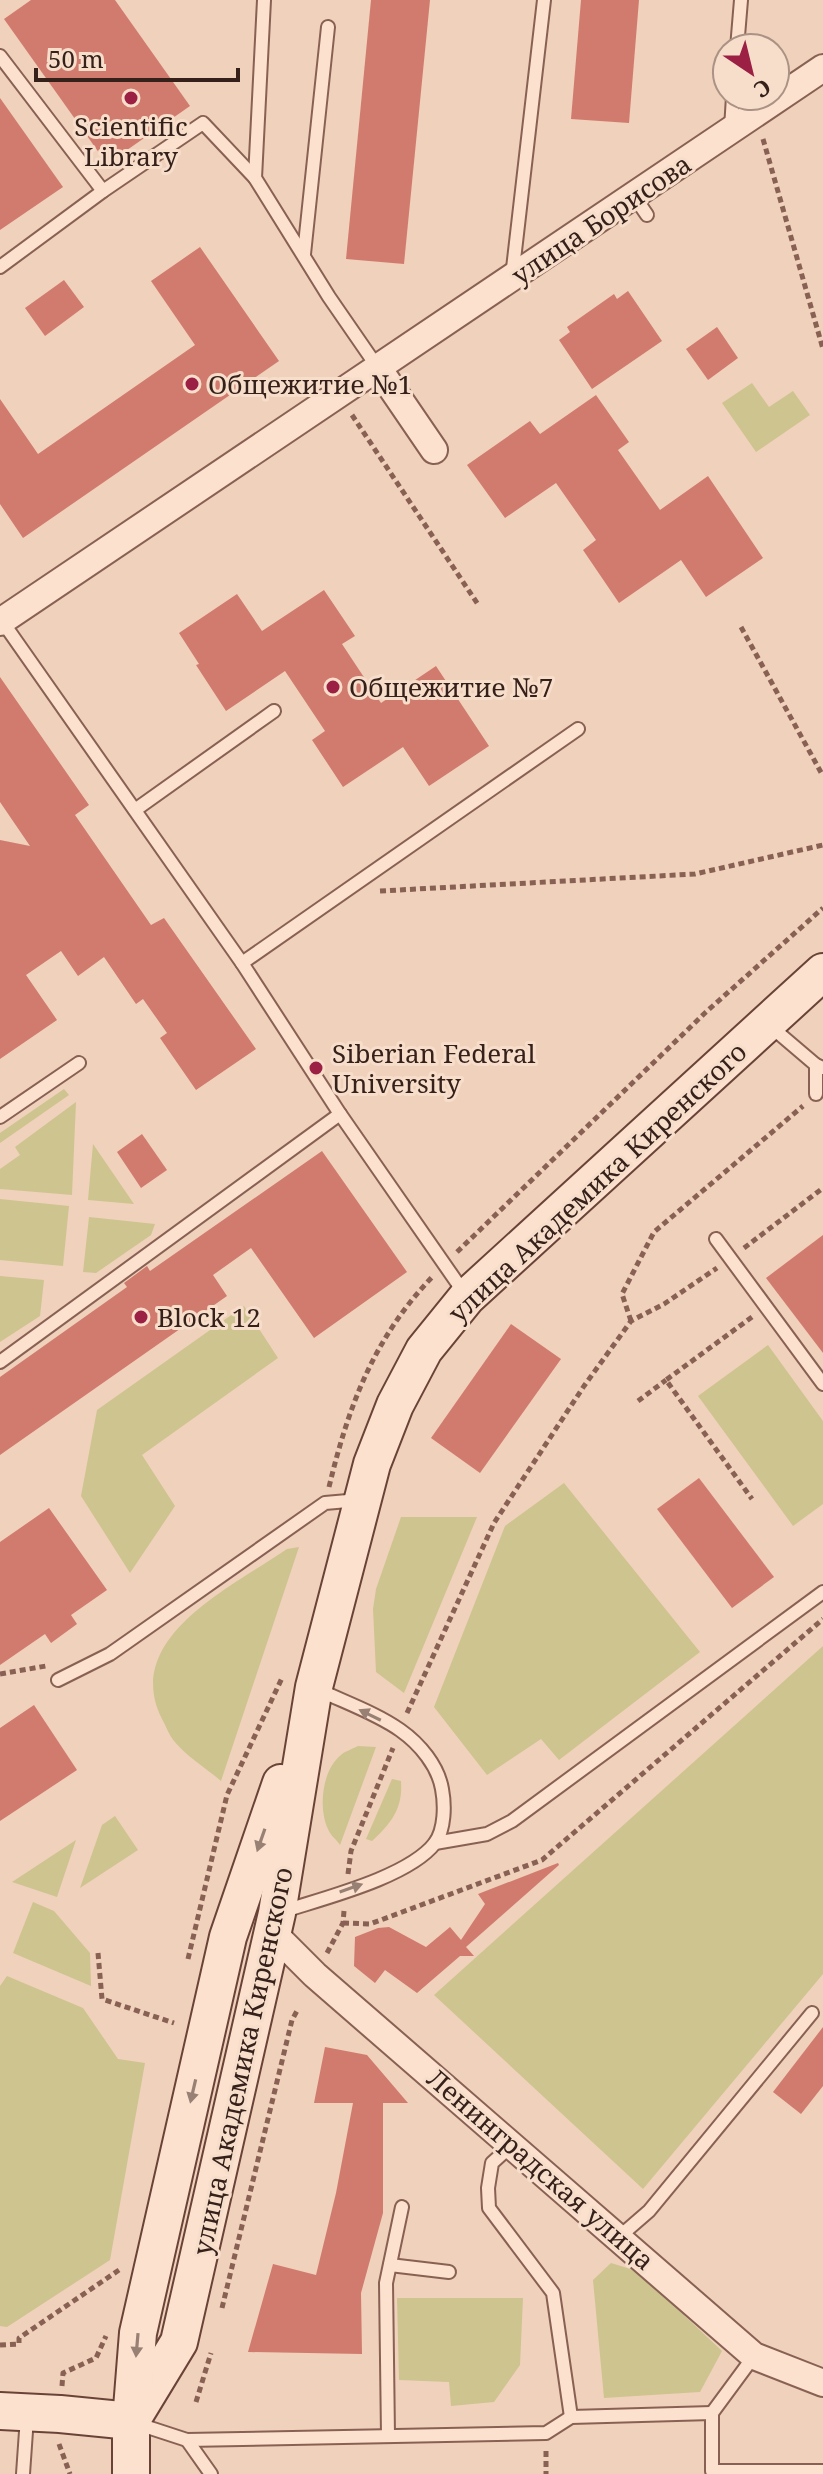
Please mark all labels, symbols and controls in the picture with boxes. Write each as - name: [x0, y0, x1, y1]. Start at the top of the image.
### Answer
- scale bar: [36, 32, 238, 82]
- north arrow: [711, 32, 791, 112]
- text: 50 m: [48, 42, 104, 75]
- text: С: [749, 73, 778, 106]
- marker: Scientific Library: [122, 89, 140, 107]
- place label: Scientific Library: [74, 108, 188, 174]
- street label: улица Борисова: [504, 145, 698, 293]
- place label: Общежитие №1: [208, 366, 412, 402]
- marker: Общежитие №1: [183, 375, 201, 393]
- place label: Общежитие №7: [349, 669, 553, 705]
- marker: Общежитие №7: [324, 678, 342, 696]
- street label: улица Академика Киренского: [440, 1034, 754, 1330]
- place label: Siberian Federal University: [332, 1035, 536, 1101]
- marker: Siberian Federal University: [307, 1059, 325, 1077]
- place label: Block 12: [157, 1299, 261, 1335]
- marker: Block 12: [132, 1308, 150, 1326]
- one-way arrow: [359, 1708, 382, 1722]
- one-way arrow: [255, 1829, 267, 1853]
- street label: улица Академика Киренского: [183, 1864, 301, 2258]
- one-way arrow: [339, 1882, 363, 1894]
- street label: Ленинградская улица: [420, 2060, 662, 2278]
- one-way arrow: [186, 2079, 199, 2104]
- one-way arrow: [130, 2333, 143, 2358]

